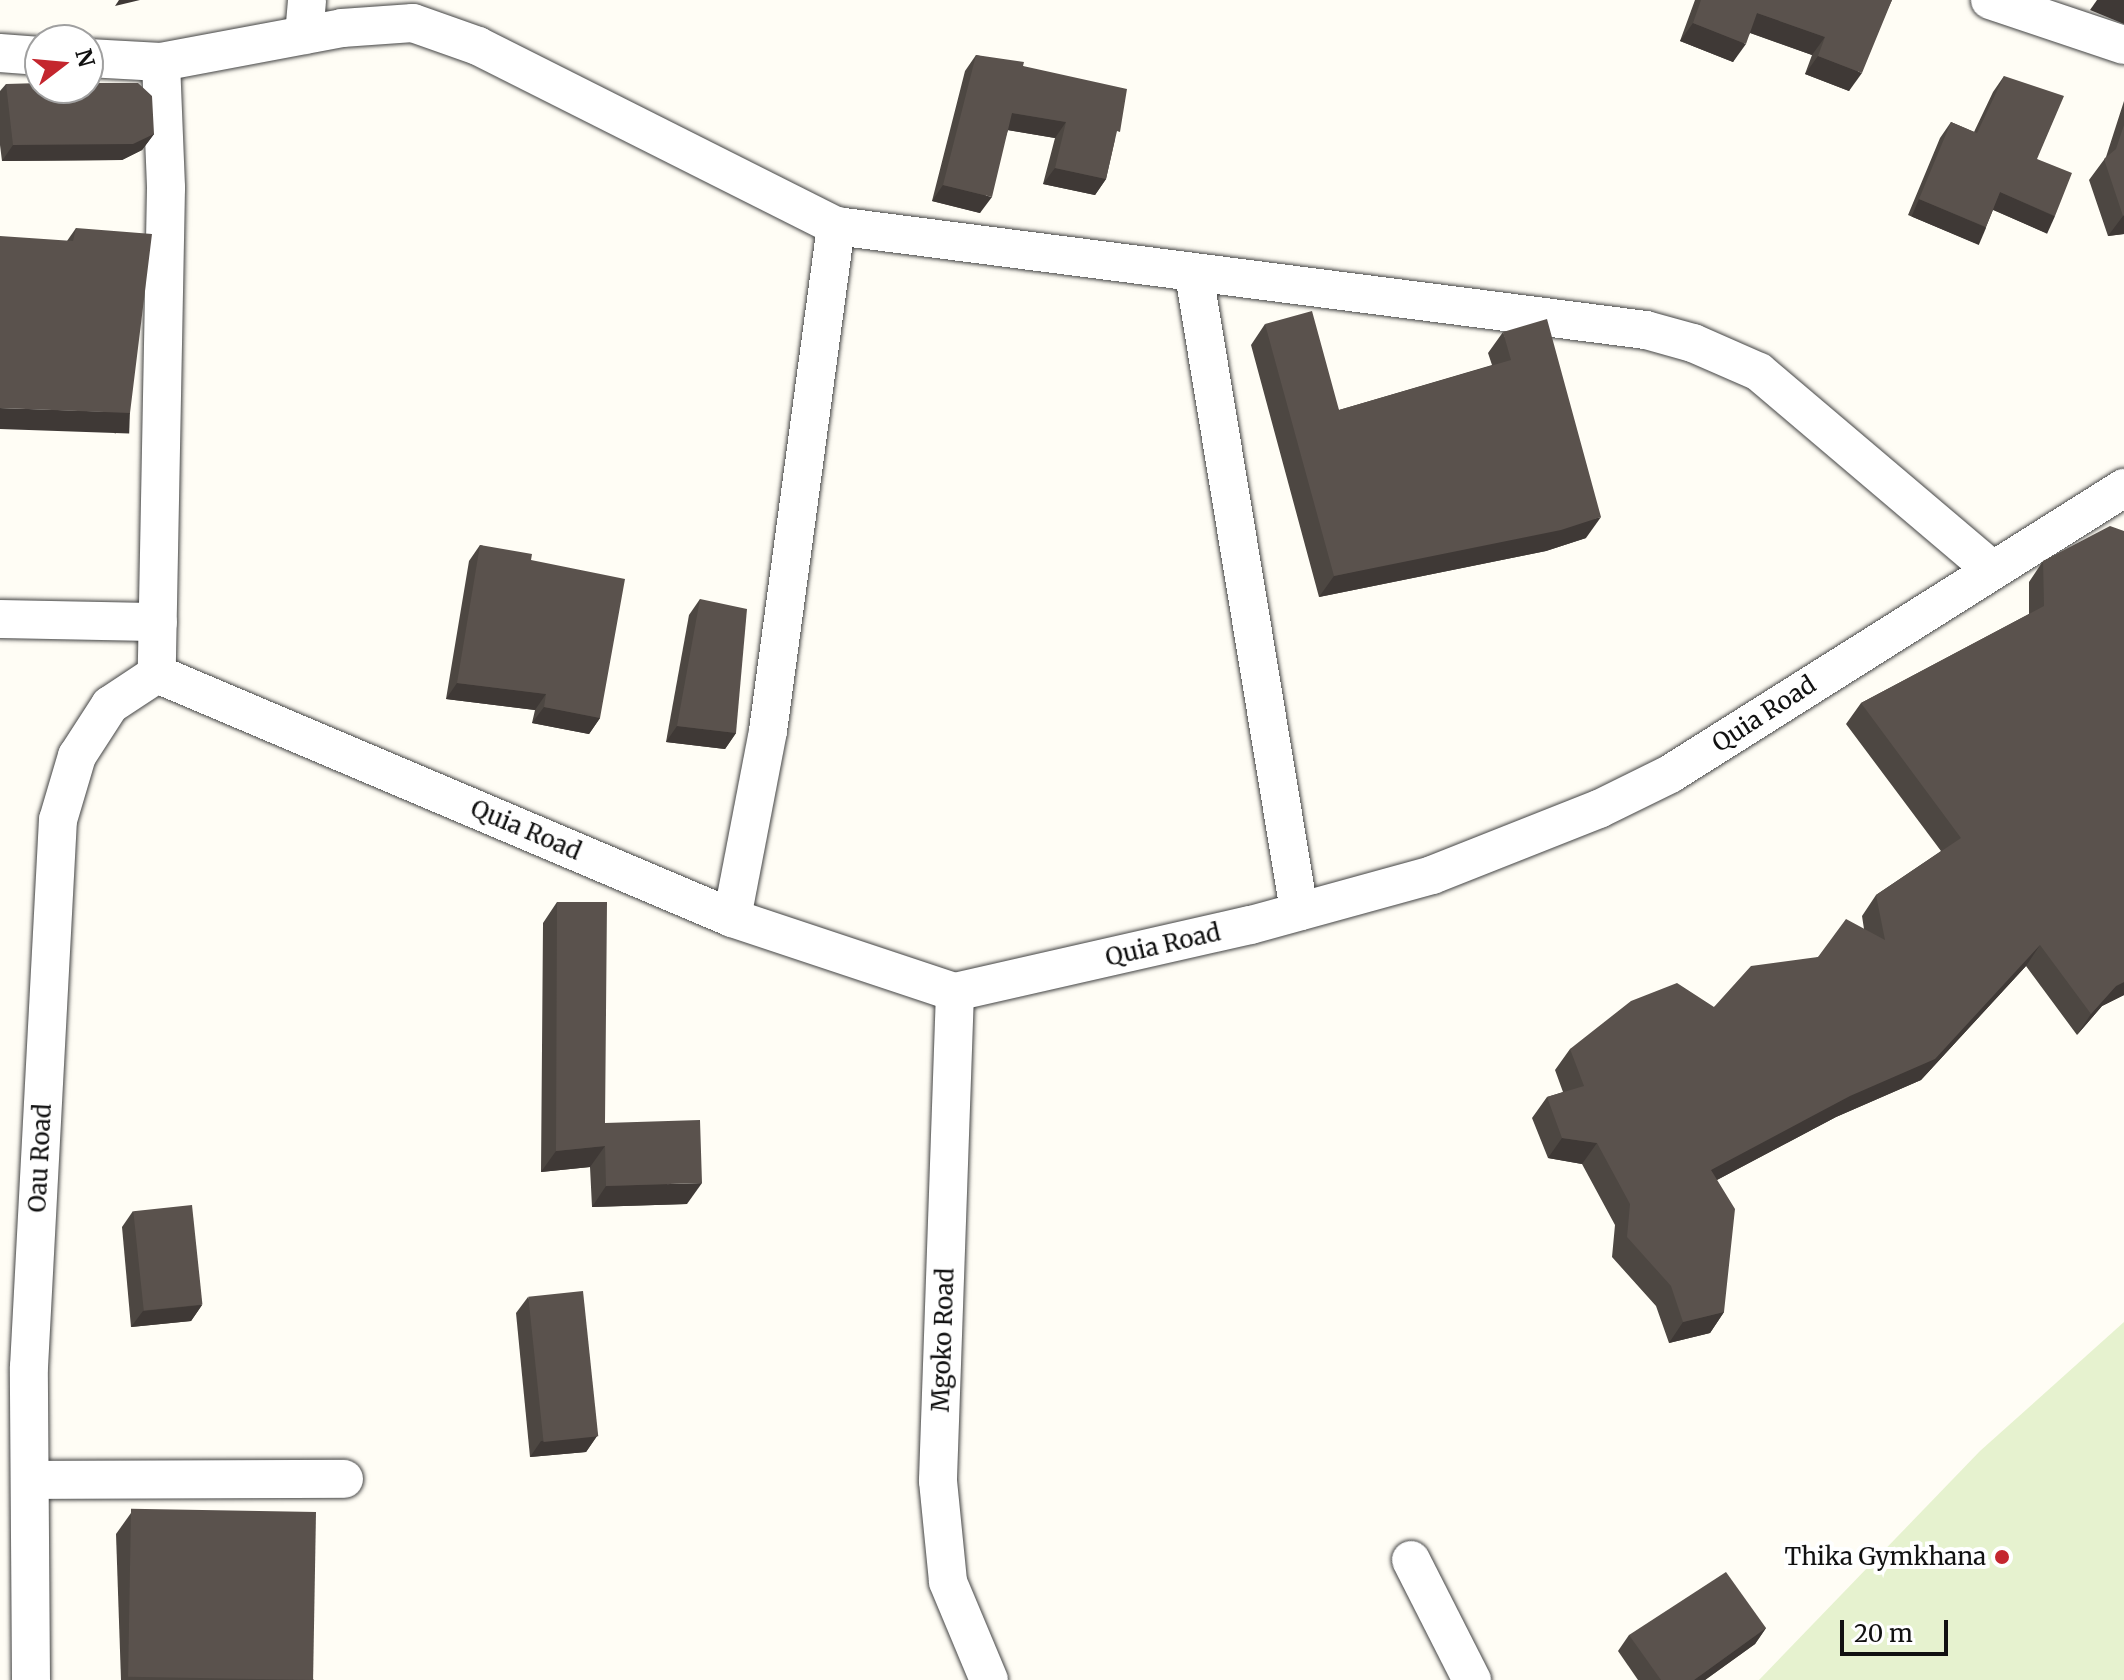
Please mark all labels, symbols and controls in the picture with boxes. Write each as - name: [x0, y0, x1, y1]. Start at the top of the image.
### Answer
- north arrow: [24, 24, 104, 104]
- text: N: [69, 46, 101, 70]
- street label: Quia Road: [1707, 670, 1821, 758]
- street label: Quia Road: [466, 794, 586, 866]
- street label: Quia Road: [1103, 918, 1223, 972]
- street label: Oau Road: [23, 1103, 57, 1213]
- street label: Mgoko Road: [926, 1267, 960, 1413]
- place label: Thika Gymkhana: [1785, 1543, 1986, 1571]
- marker: Thika Gymkhana: [1993, 1548, 2011, 1566]
- scale bar: [1844, 1604, 1952, 1654]
- text: 20 m: [1854, 1618, 1913, 1649]

